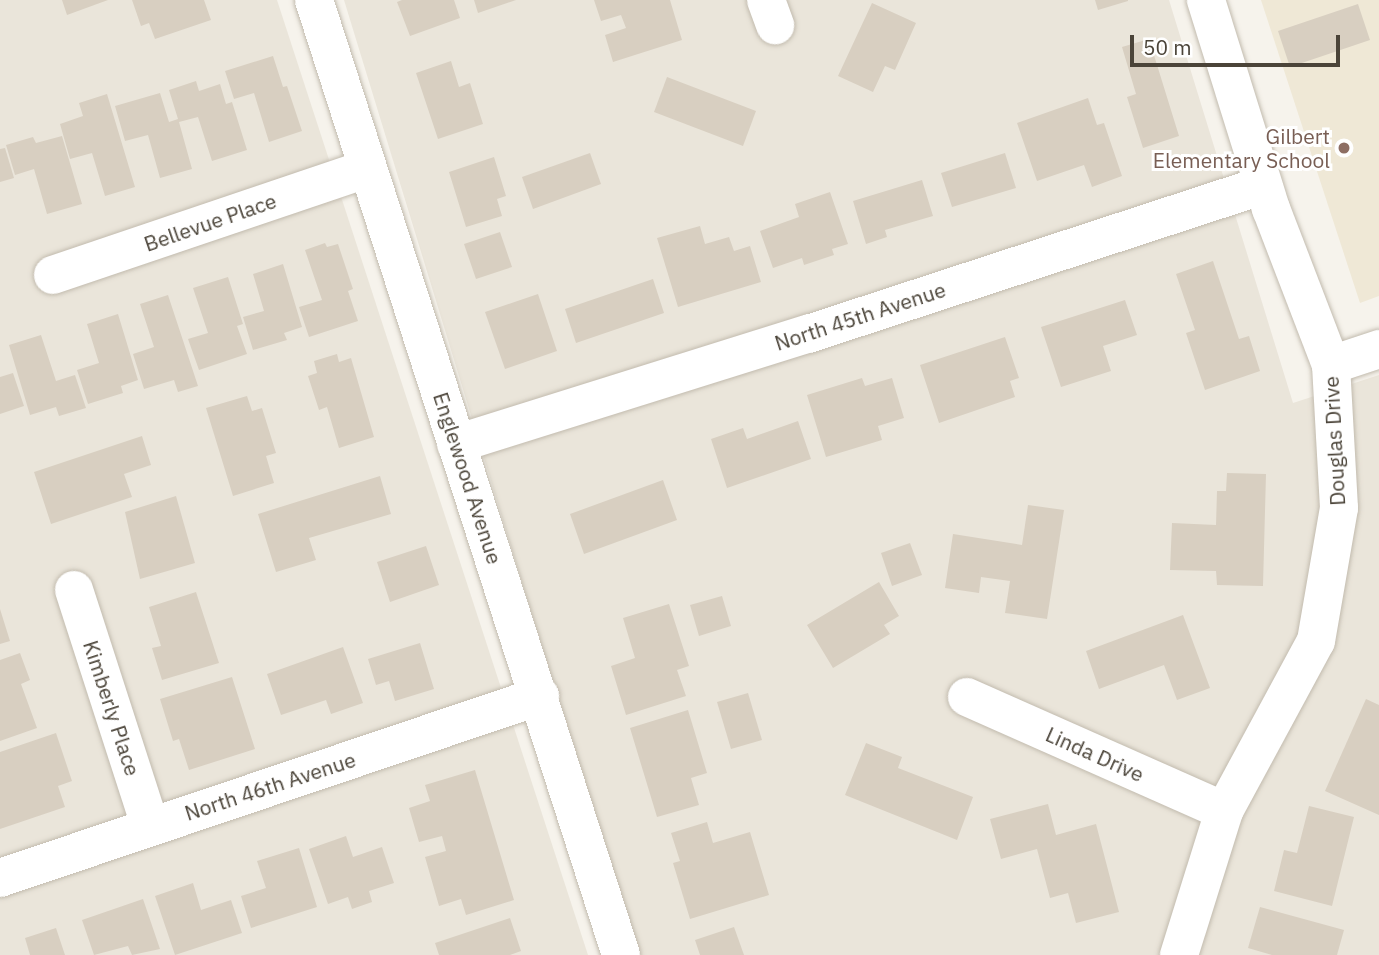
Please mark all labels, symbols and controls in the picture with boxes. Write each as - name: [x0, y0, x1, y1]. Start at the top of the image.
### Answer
- scale bar: [1134, 21, 1344, 65]
- text: 50 m: [1143, 33, 1192, 61]
- place label: Gilbert Elementary School: [1153, 123, 1330, 173]
- marker: Gilbert Elementary School: [1336, 140, 1352, 156]
- street label: Bellevue Place: [141, 188, 279, 256]
- street label: North 45th Avenue: [771, 276, 949, 356]
- street label: Douglas Drive: [1318, 376, 1350, 506]
- street label: Englewood Avenue: [428, 389, 508, 567]
- street label: Kimberly Place: [78, 637, 146, 779]
- street label: Linda Drive: [1042, 721, 1148, 787]
- street label: North 46th Avenue: [181, 746, 359, 826]

